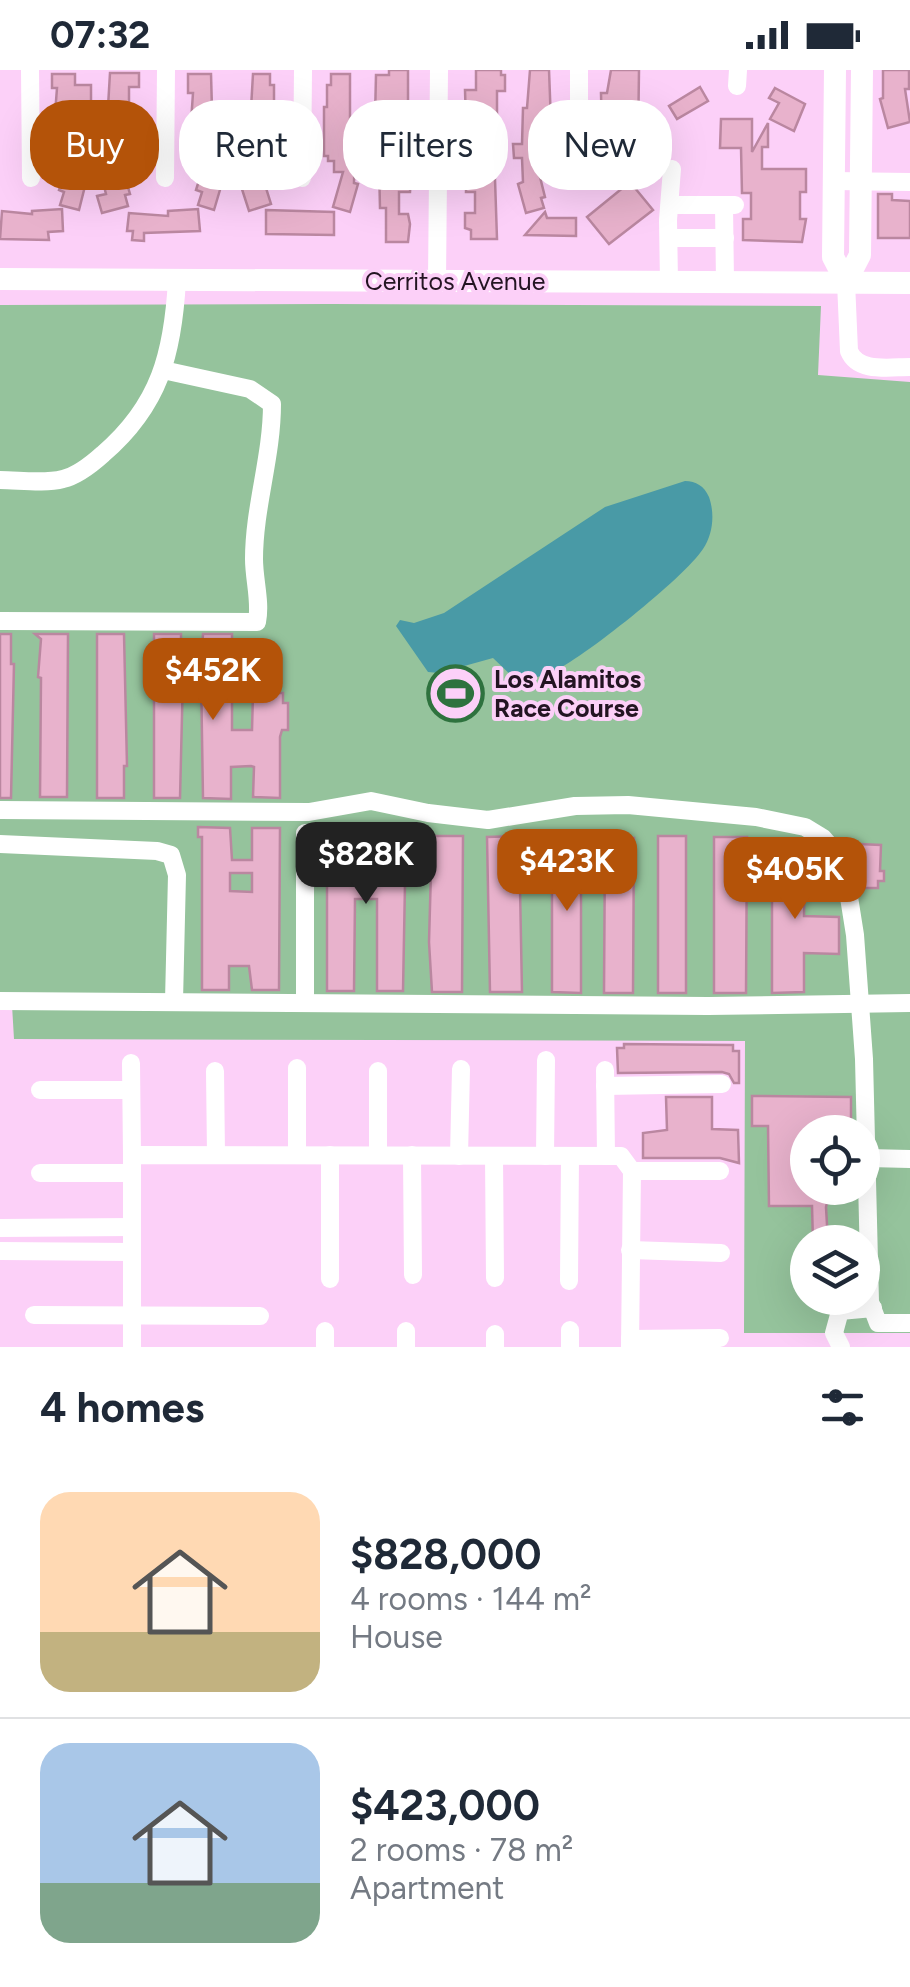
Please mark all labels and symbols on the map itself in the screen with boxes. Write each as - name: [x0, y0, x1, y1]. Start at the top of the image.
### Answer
- street label: Cerritos Avenue: [365, 266, 545, 296]
- pin: $452K: [143, 638, 283, 723]
- sports icon: Los Alamitos Race Course: [425, 663, 485, 723]
- place label: Los Alamitos Race Course: [494, 664, 642, 723]
- pin: $828K: [296, 822, 436, 907]
- pin: $423K: [497, 829, 637, 914]
- pin: $405K: [725, 837, 865, 922]

